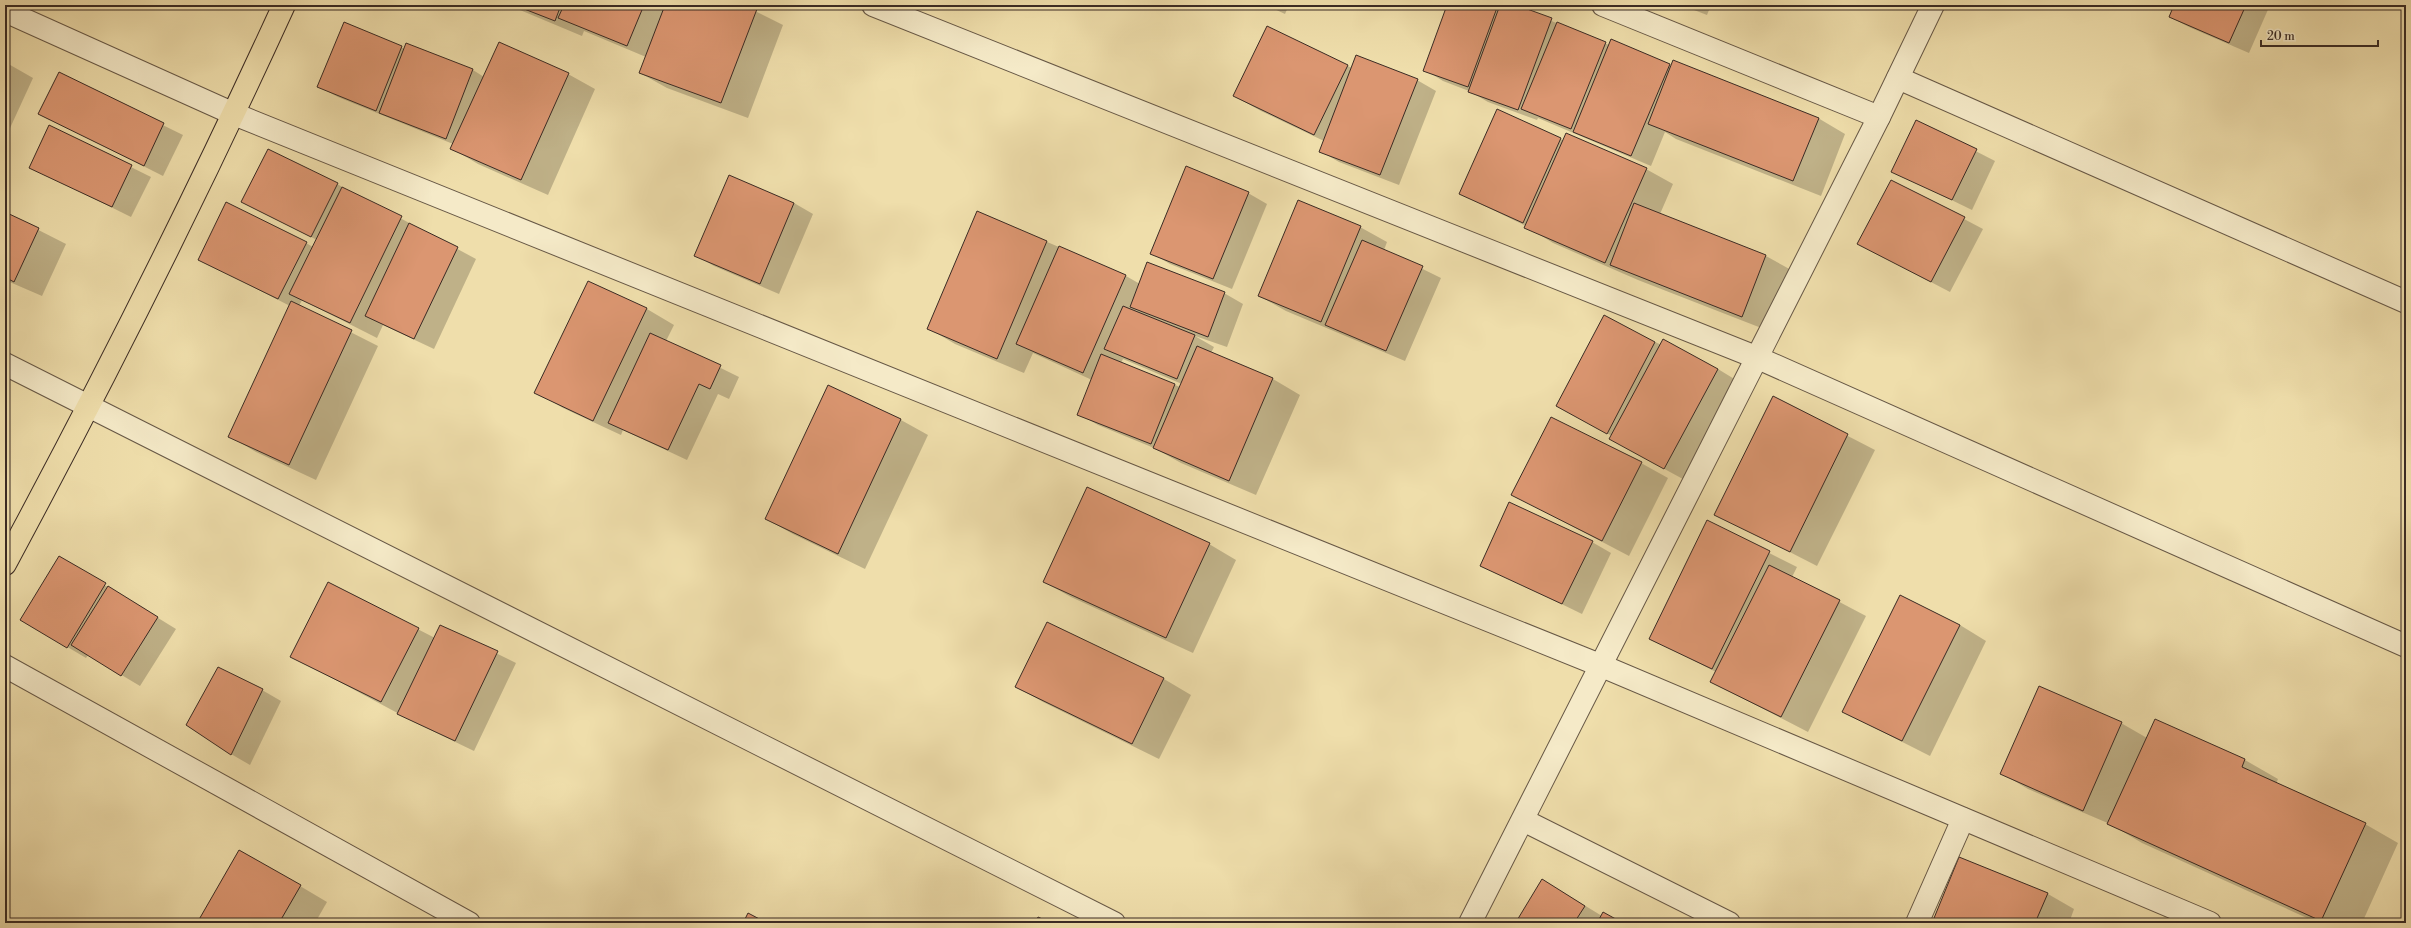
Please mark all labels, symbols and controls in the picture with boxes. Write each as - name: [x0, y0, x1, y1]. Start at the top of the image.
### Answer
- scale bar: [2261, 22, 2378, 48]
- text: 20 m: [2267, 29, 2295, 44]

